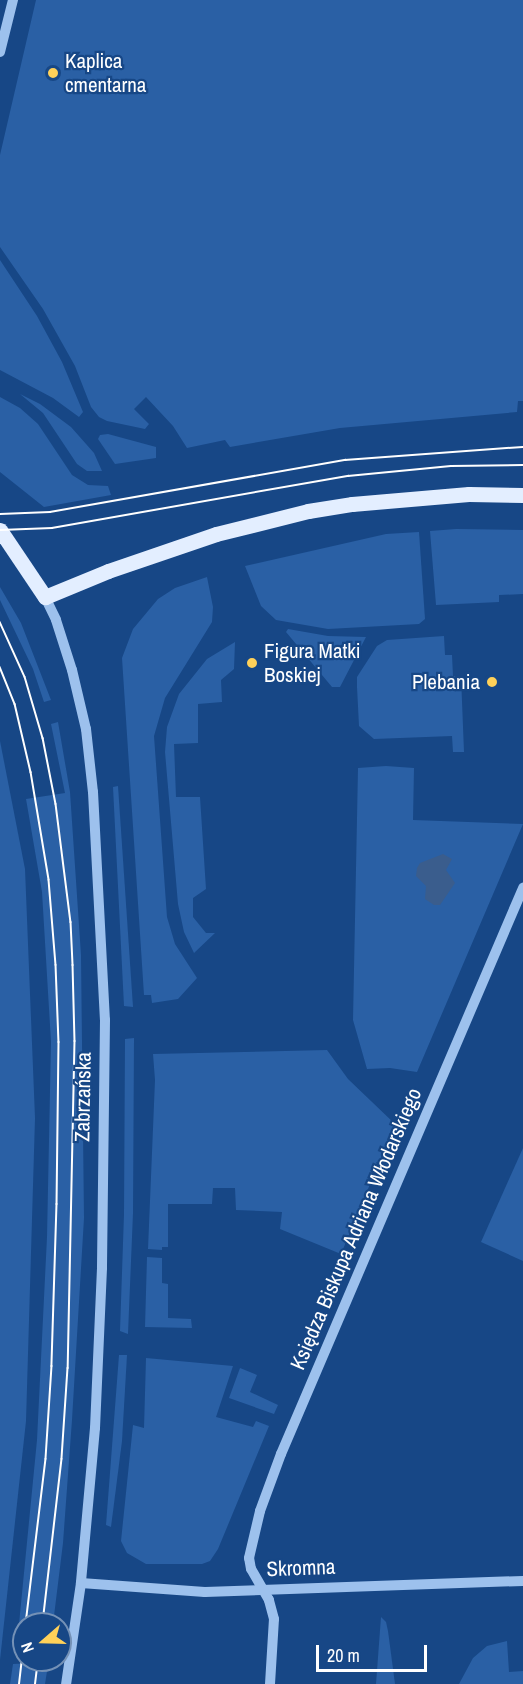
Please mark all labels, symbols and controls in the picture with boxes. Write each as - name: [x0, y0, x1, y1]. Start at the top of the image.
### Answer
- place label: Kaplica cmentarna: [65, 48, 146, 98]
- marker: Kaplica cmentarna: [46, 66, 60, 80]
- place label: Figura Matki Boskiej: [264, 638, 361, 688]
- marker: Figura Matki Boskiej: [245, 656, 259, 670]
- place label: Plebania: [412, 669, 480, 695]
- marker: Plebania: [485, 675, 499, 689]
- street label: Zabrzańska: [70, 1052, 96, 1142]
- street label: Księdza Biskupa Adriana Włodarskiego: [285, 1084, 427, 1374]
- street label: Skromna: [266, 1554, 336, 1582]
- north arrow: [12, 1612, 72, 1672]
- scale bar: [319, 1633, 430, 1671]
- text: N: [15, 1639, 39, 1656]
- text: 20 m: [327, 1643, 360, 1668]

